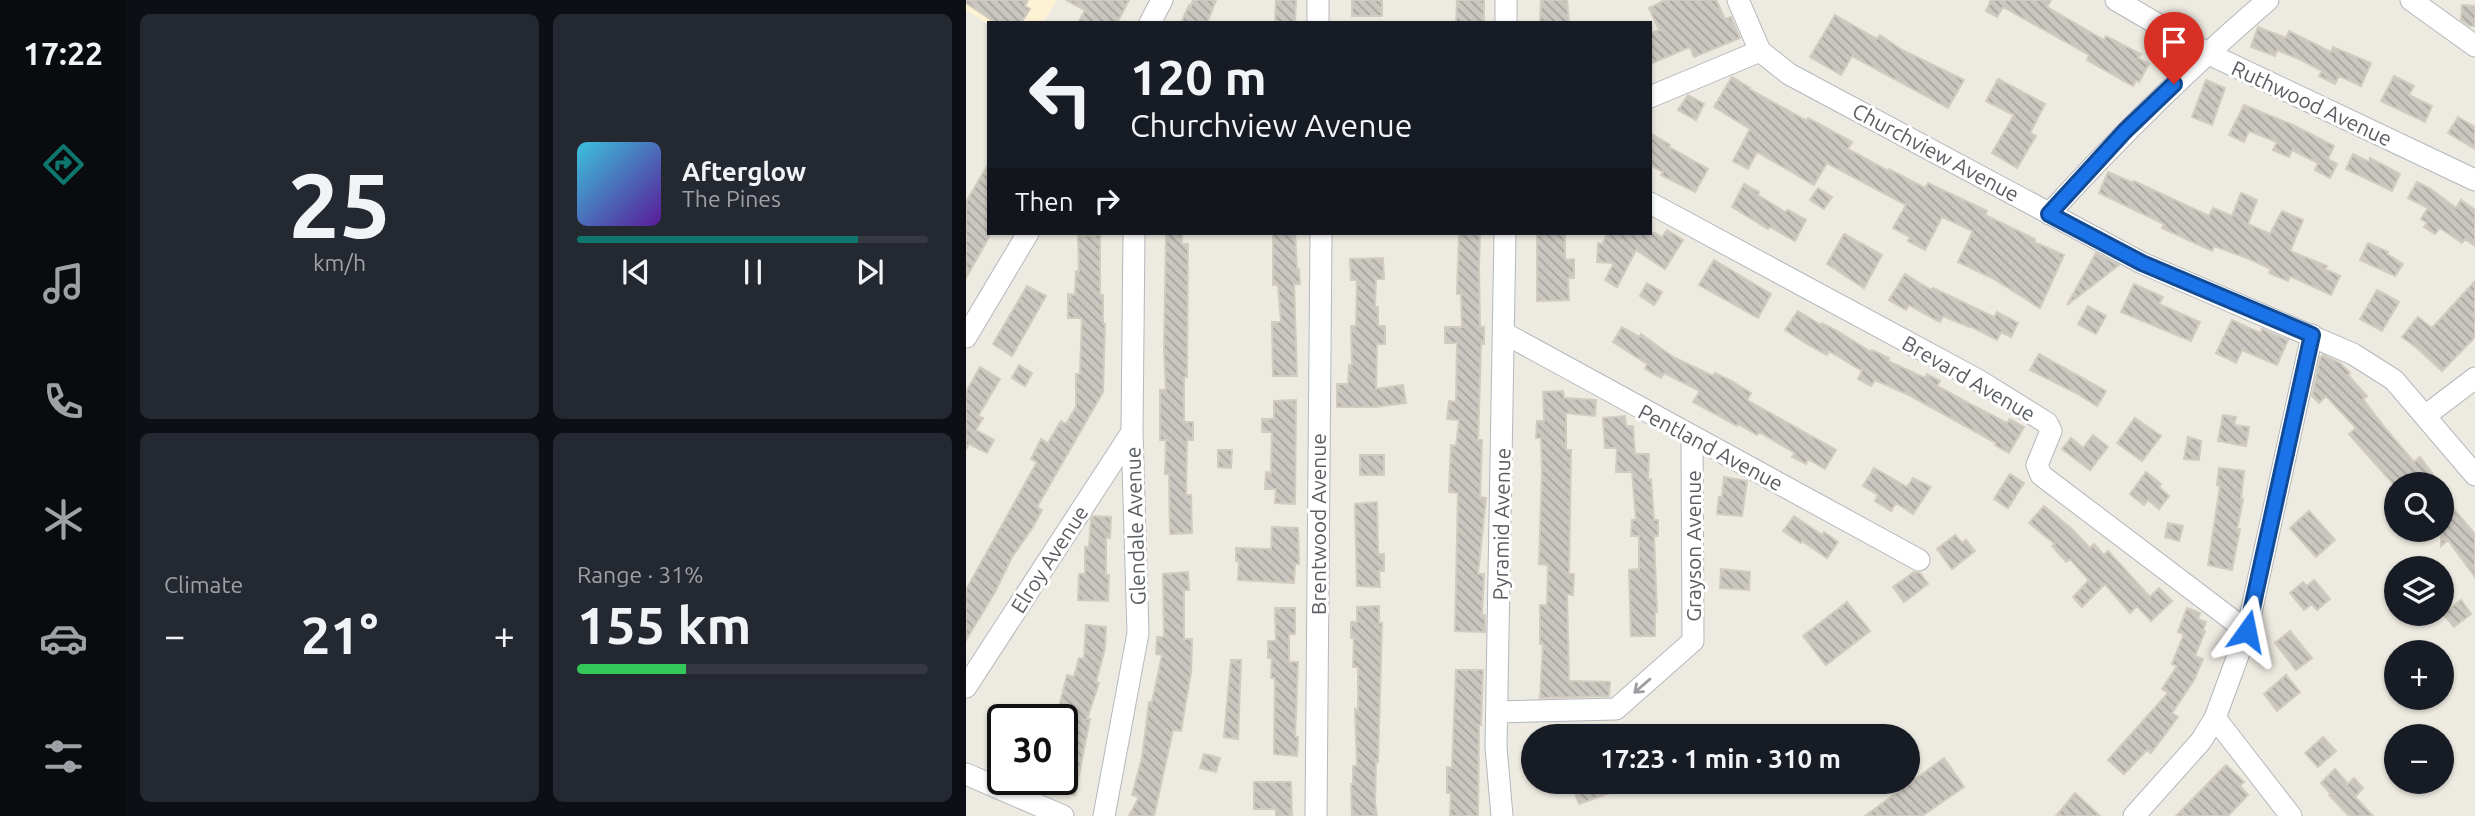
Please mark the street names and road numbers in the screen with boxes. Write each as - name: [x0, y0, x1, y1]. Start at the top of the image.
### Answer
- street label: Ruthwood Avenue: [2228, 55, 2396, 151]
- street label: Churchview Avenue: [1849, 98, 2023, 206]
- street label: Brevard Avenue: [1898, 330, 2040, 426]
- street label: Pentland Avenue: [1635, 399, 1787, 495]
- street label: Brentwood Avenue: [1306, 433, 1330, 615]
- street label: Glendale Avenue: [1120, 446, 1150, 606]
- street label: Pyramid Avenue: [1488, 447, 1514, 601]
- street label: Grayson Avenue: [1681, 470, 1705, 622]
- street label: Elroy Avenue: [1005, 501, 1093, 617]

